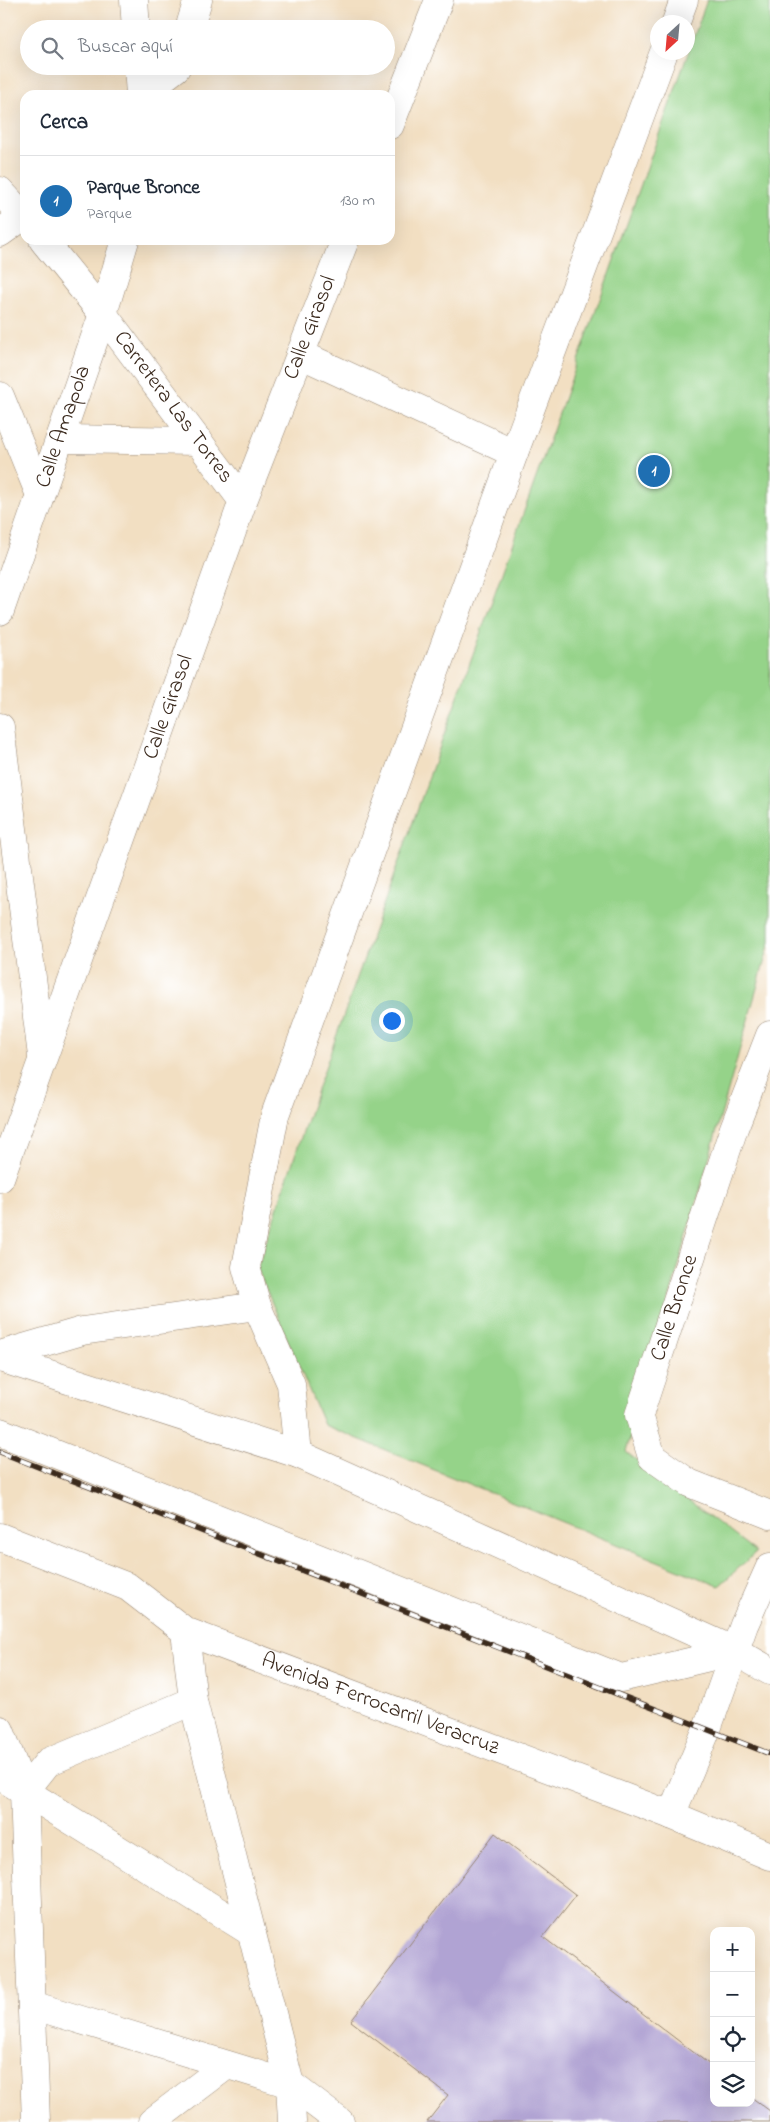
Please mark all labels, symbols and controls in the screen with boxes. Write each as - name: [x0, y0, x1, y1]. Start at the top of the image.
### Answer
- north arrow: [650, 15, 695, 60]
- search box: [20, 20, 395, 75]
- icon: search: [38, 34, 66, 62]
- text: Buscar aquí: [78, 34, 173, 61]
- text: Cerca: [40, 108, 88, 138]
- text: Parque Bronce: [87, 175, 200, 202]
- text: 1: [53, 189, 59, 213]
- text: 130 m: [340, 189, 375, 213]
- text: Parque: [87, 202, 132, 226]
- street label: Calle Girasol: [276, 271, 345, 385]
- street label: Carretera Las Torres: [105, 324, 241, 491]
- street label: Calle Amapola: [28, 361, 100, 492]
- pin: 1: [638, 452, 670, 490]
- street label: Calle Girasol: [135, 651, 202, 764]
- your location: [379, 1008, 405, 1034]
- street label: Calle Bronce: [643, 1250, 707, 1365]
- street label: Avenida Ferrocarril Veracruz: [256, 1645, 504, 1765]
- map controls: [710, 1927, 755, 2107]
- button: +: [710, 1927, 755, 1972]
- button: −: [710, 1972, 755, 2017]
- button: locate: [710, 2017, 755, 2062]
- button: layers: [710, 2062, 755, 2107]

